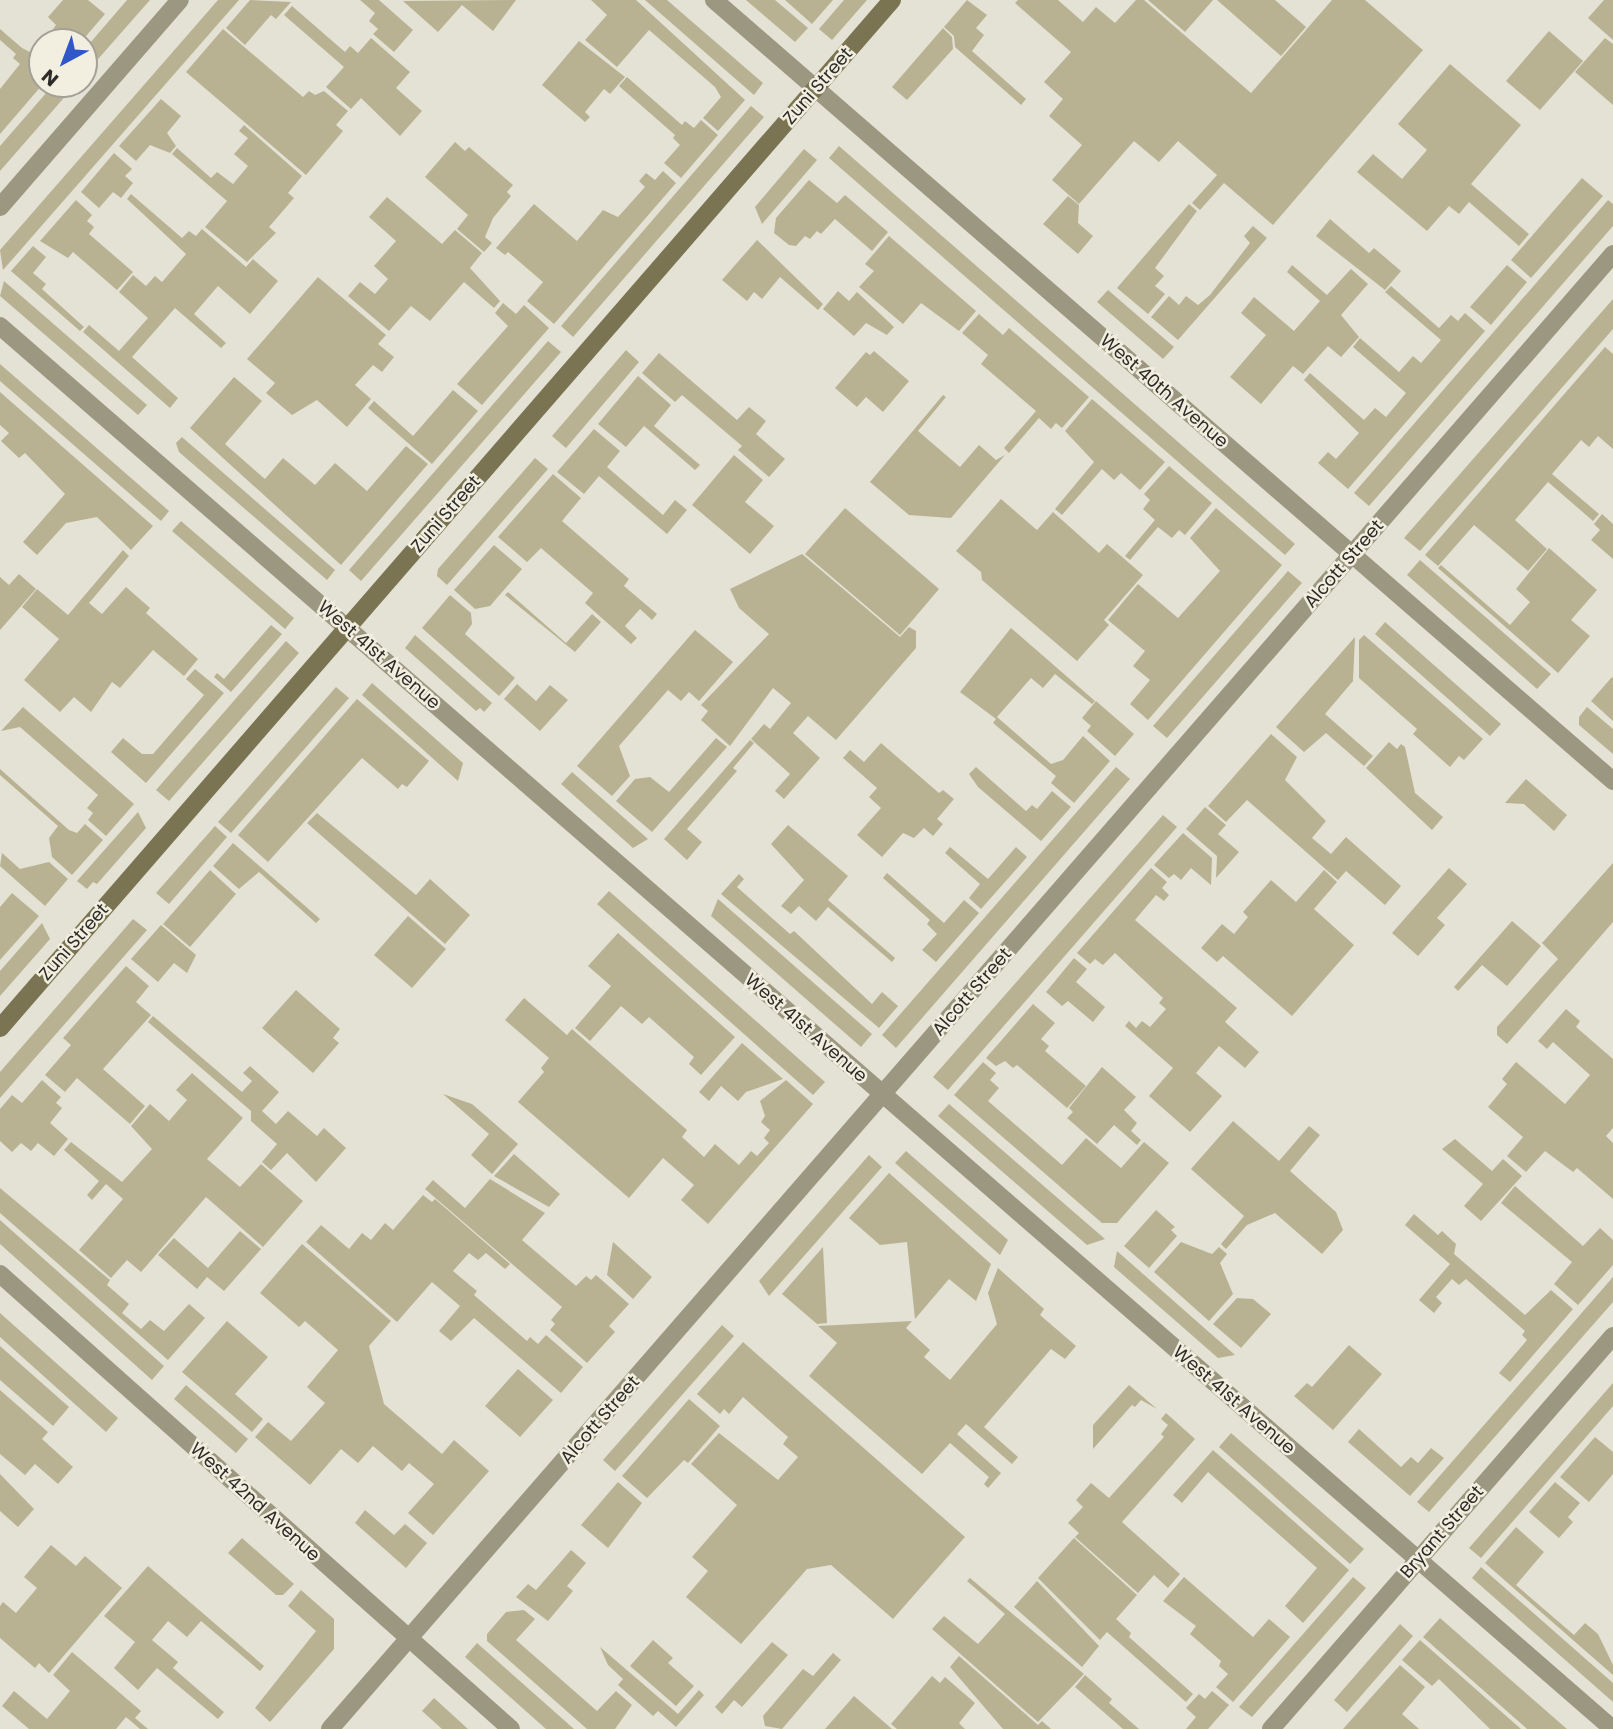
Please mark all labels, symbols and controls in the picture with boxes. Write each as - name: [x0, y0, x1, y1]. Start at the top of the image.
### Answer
- north arrow: [28, 28, 98, 98]
- street label: Zuni Street: [779, 43, 857, 129]
- text: N: [36, 63, 64, 93]
- street label: West 40th Avenue: [1096, 330, 1232, 452]
- street label: Zuni Street: [407, 471, 485, 557]
- street label: Alcott Street: [1300, 516, 1388, 612]
- street label: West 41st Avenue: [313, 596, 445, 714]
- street label: Zuni Street: [35, 899, 113, 985]
- street label: Alcott Street: [928, 944, 1016, 1040]
- street label: West 41st Avenue: [740, 969, 872, 1087]
- street label: West 41st Avenue: [1168, 1341, 1300, 1459]
- street label: Alcott Street: [556, 1372, 644, 1468]
- street label: West 42nd Avenue: [186, 1438, 324, 1566]
- street label: Bryant Street: [1396, 1481, 1488, 1583]

